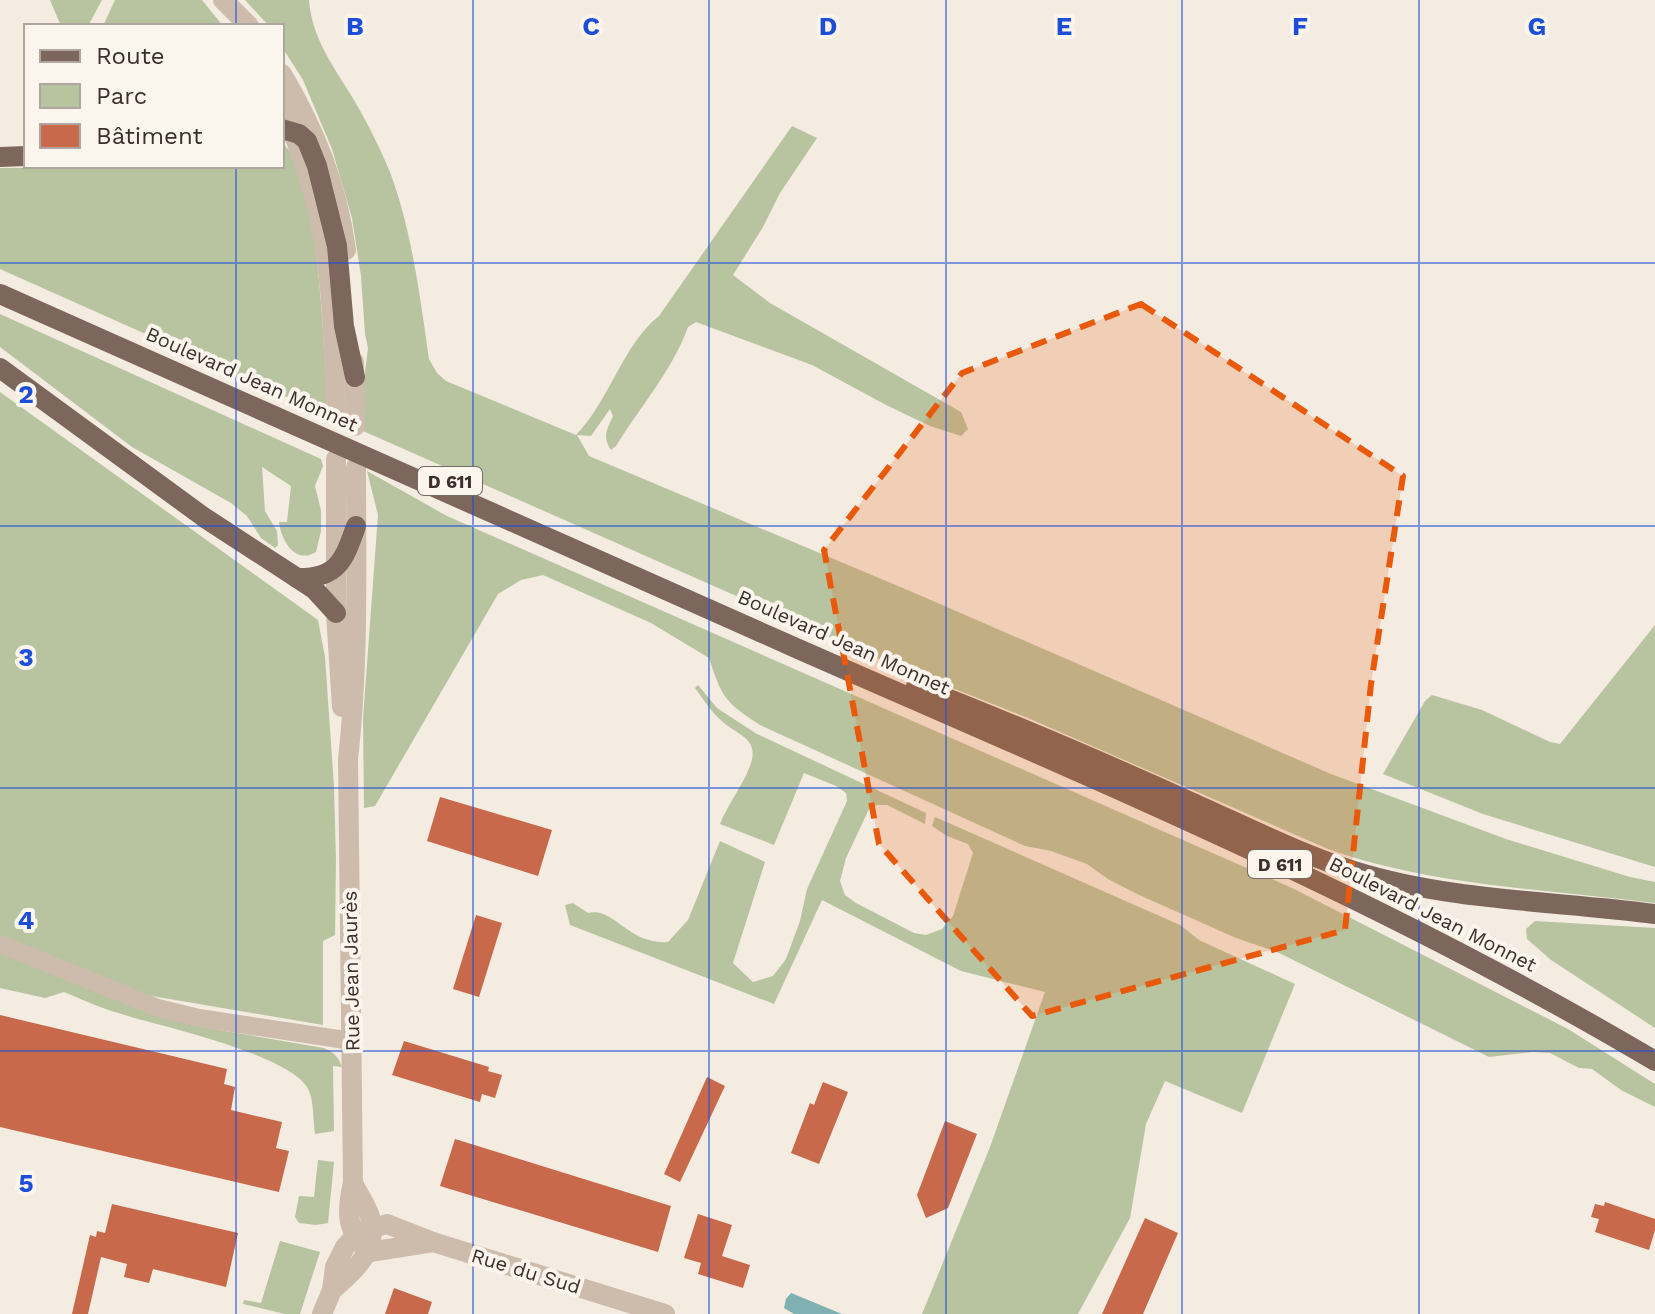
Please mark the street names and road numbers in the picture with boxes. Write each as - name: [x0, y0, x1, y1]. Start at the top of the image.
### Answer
- street label: Boulevard Jean Monnet: [142, 321, 362, 437]
- road number: D 611: [418, 467, 482, 495]
- street label: Boulevard Jean Monnet: [734, 584, 954, 700]
- road number: D 611: [1248, 850, 1312, 878]
- street label: Boulevard Jean Monnet: [1325, 851, 1541, 977]
- street label: Rue Jean Jaurès: [338, 891, 364, 1051]
- street label: Rue du Sud: [468, 1243, 584, 1299]

